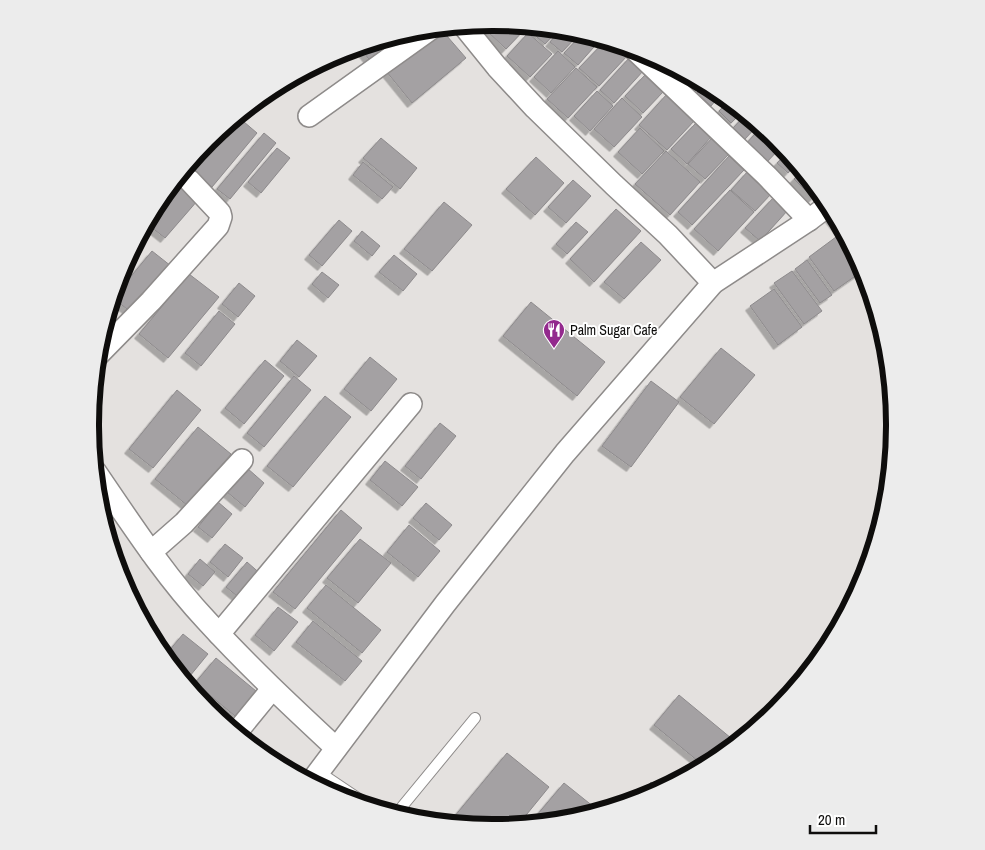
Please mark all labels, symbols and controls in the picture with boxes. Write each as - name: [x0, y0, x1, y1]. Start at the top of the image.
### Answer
- restaurant icon: Palm Sugar Cafe: [542, 318, 566, 349]
- place label: Palm Sugar Cafe: [570, 321, 657, 339]
- scale bar: [810, 802, 876, 834]
- text: 20 m: [818, 809, 845, 830]

